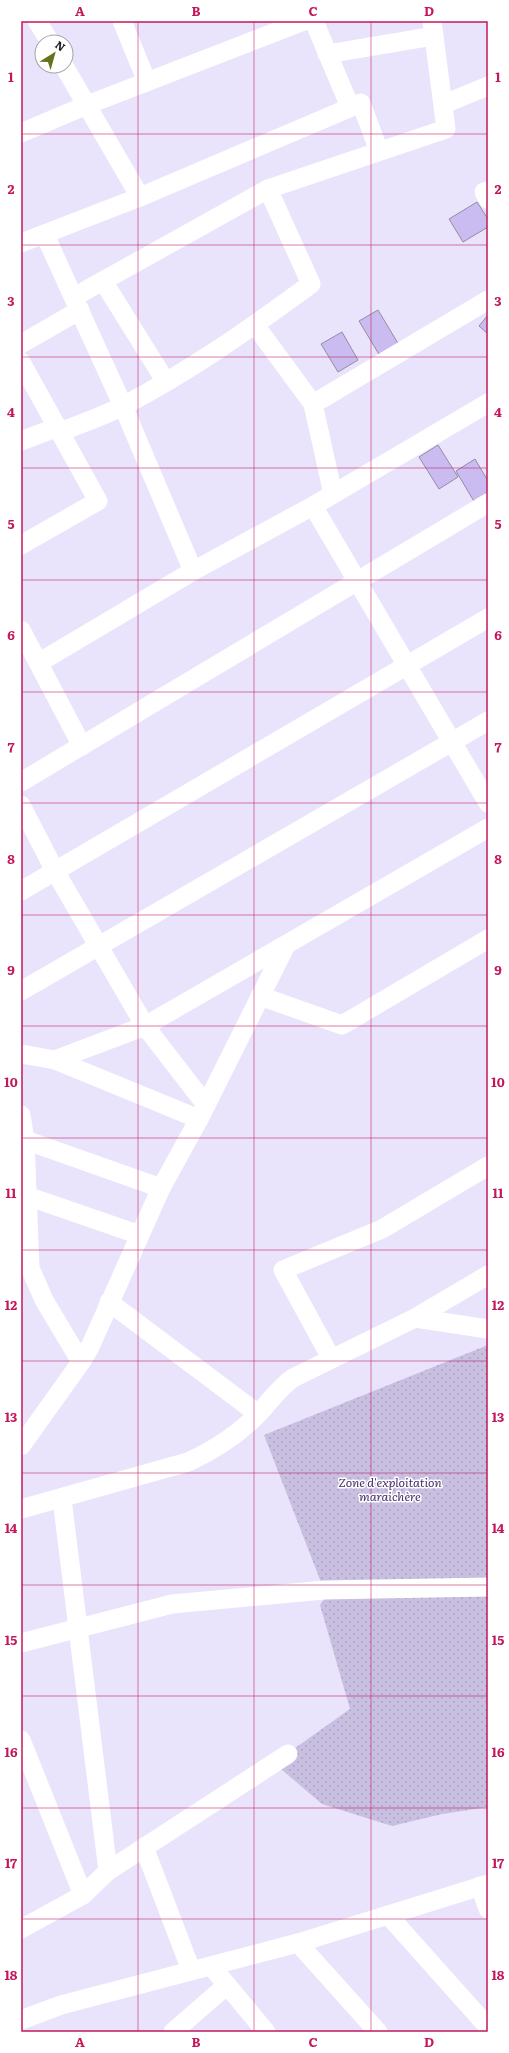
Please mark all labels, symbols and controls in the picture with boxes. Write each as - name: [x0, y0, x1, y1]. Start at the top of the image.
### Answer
- text: A: [75, 1, 85, 20]
- text: B: [192, 1, 201, 20]
- text: C: [308, 1, 318, 20]
- text: D: [424, 1, 434, 20]
- north arrow: [34, 34, 74, 74]
- text: N: [52, 36, 69, 54]
- text: 1: [8, 67, 14, 86]
- text: 1: [495, 67, 501, 86]
- text: 2: [8, 179, 15, 198]
- text: 2: [495, 179, 502, 198]
- text: 3: [7, 291, 15, 310]
- text: 3: [494, 291, 502, 310]
- text: 4: [7, 402, 15, 421]
- text: 4: [494, 402, 502, 421]
- text: 5: [7, 514, 15, 533]
- text: 5: [494, 514, 502, 533]
- text: 6: [7, 625, 15, 644]
- text: 6: [494, 625, 502, 644]
- text: 7: [7, 737, 15, 756]
- text: 7: [494, 737, 502, 756]
- text: 8: [7, 849, 15, 868]
- text: 8: [494, 849, 502, 868]
- text: 9: [7, 960, 15, 979]
- text: 9: [494, 960, 502, 979]
- text: 10: [4, 1072, 18, 1091]
- text: 10: [491, 1072, 505, 1091]
- text: 11: [6, 1183, 17, 1202]
- text: 11: [493, 1183, 504, 1202]
- text: 12: [5, 1295, 17, 1314]
- text: 12: [492, 1295, 504, 1314]
- text: 13: [5, 1407, 17, 1426]
- text: 13: [492, 1407, 504, 1426]
- park label: Zone d'exploitation maraichère: [338, 1473, 442, 1505]
- text: 14: [5, 1518, 18, 1537]
- text: 14: [492, 1518, 505, 1537]
- text: 15: [5, 1630, 17, 1649]
- text: 15: [492, 1630, 504, 1649]
- text: 16: [5, 1742, 18, 1761]
- text: 16: [492, 1742, 505, 1761]
- text: 17: [5, 1853, 17, 1872]
- text: 17: [492, 1853, 504, 1872]
- text: 18: [4, 1965, 18, 1984]
- text: 18: [491, 1965, 505, 1984]
- text: A: [75, 2032, 85, 2051]
- text: B: [192, 2032, 201, 2051]
- text: C: [308, 2032, 318, 2051]
- text: D: [424, 2032, 434, 2051]

